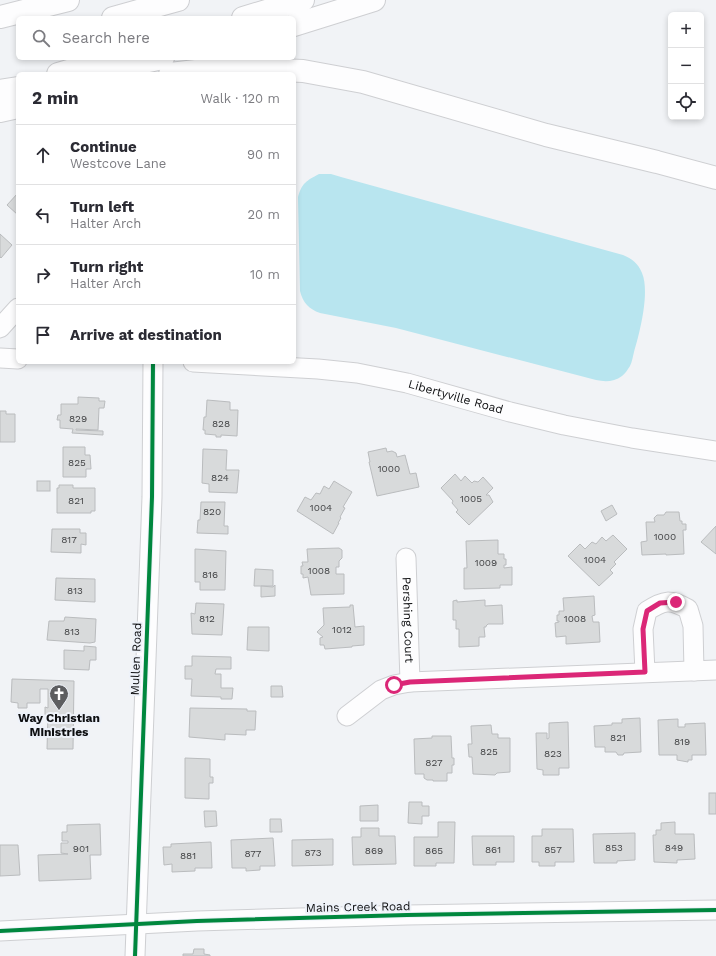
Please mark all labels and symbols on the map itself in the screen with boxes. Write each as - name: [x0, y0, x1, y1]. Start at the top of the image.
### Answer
- street label: Libertyville Road: [407, 377, 505, 417]
- house number: 829: [69, 413, 87, 424]
- house number: 828: [212, 418, 230, 429]
- house number: 825: [68, 457, 86, 468]
- house number: 1000: [378, 463, 400, 474]
- house number: 824: [211, 472, 229, 483]
- house number: 1005: [460, 493, 482, 504]
- house number: 821: [68, 495, 84, 506]
- house number: 1004: [310, 502, 332, 513]
- house number: 820: [203, 506, 221, 517]
- house number: 1000: [654, 531, 676, 542]
- house number: 817: [61, 534, 77, 545]
- house number: 1004: [584, 554, 606, 565]
- house number: 1009: [475, 557, 497, 568]
- house number: 1008: [308, 565, 330, 576]
- house number: 816: [202, 569, 218, 580]
- street label: Pershing Court: [400, 577, 416, 663]
- house number: 813: [67, 585, 83, 596]
- route end: [667, 593, 685, 611]
- house number: 812: [199, 613, 215, 624]
- house number: 1008: [564, 613, 586, 624]
- street label: Mullen Road: [128, 622, 144, 696]
- house number: 1012: [332, 624, 352, 635]
- house number: 813: [64, 626, 80, 637]
- route start: [385, 676, 403, 694]
- church icon: Way Christian Ministries: [48, 683, 70, 711]
- place label: Way Christian Ministries: [18, 711, 100, 739]
- house number: 821: [610, 732, 626, 743]
- house number: 819: [674, 736, 690, 747]
- house number: 825: [480, 746, 498, 757]
- house number: 823: [544, 748, 562, 759]
- house number: 827: [425, 757, 443, 768]
- house number: 853: [605, 842, 623, 853]
- house number: 849: [665, 842, 683, 853]
- house number: 901: [73, 843, 89, 854]
- house number: 861: [485, 844, 501, 855]
- house number: 857: [544, 844, 562, 855]
- house number: 869: [365, 845, 383, 856]
- house number: 865: [425, 845, 443, 856]
- house number: 873: [304, 847, 322, 858]
- house number: 877: [245, 848, 262, 859]
- house number: 881: [180, 850, 196, 861]
- street label: Mains Creek Road: [306, 899, 410, 915]

